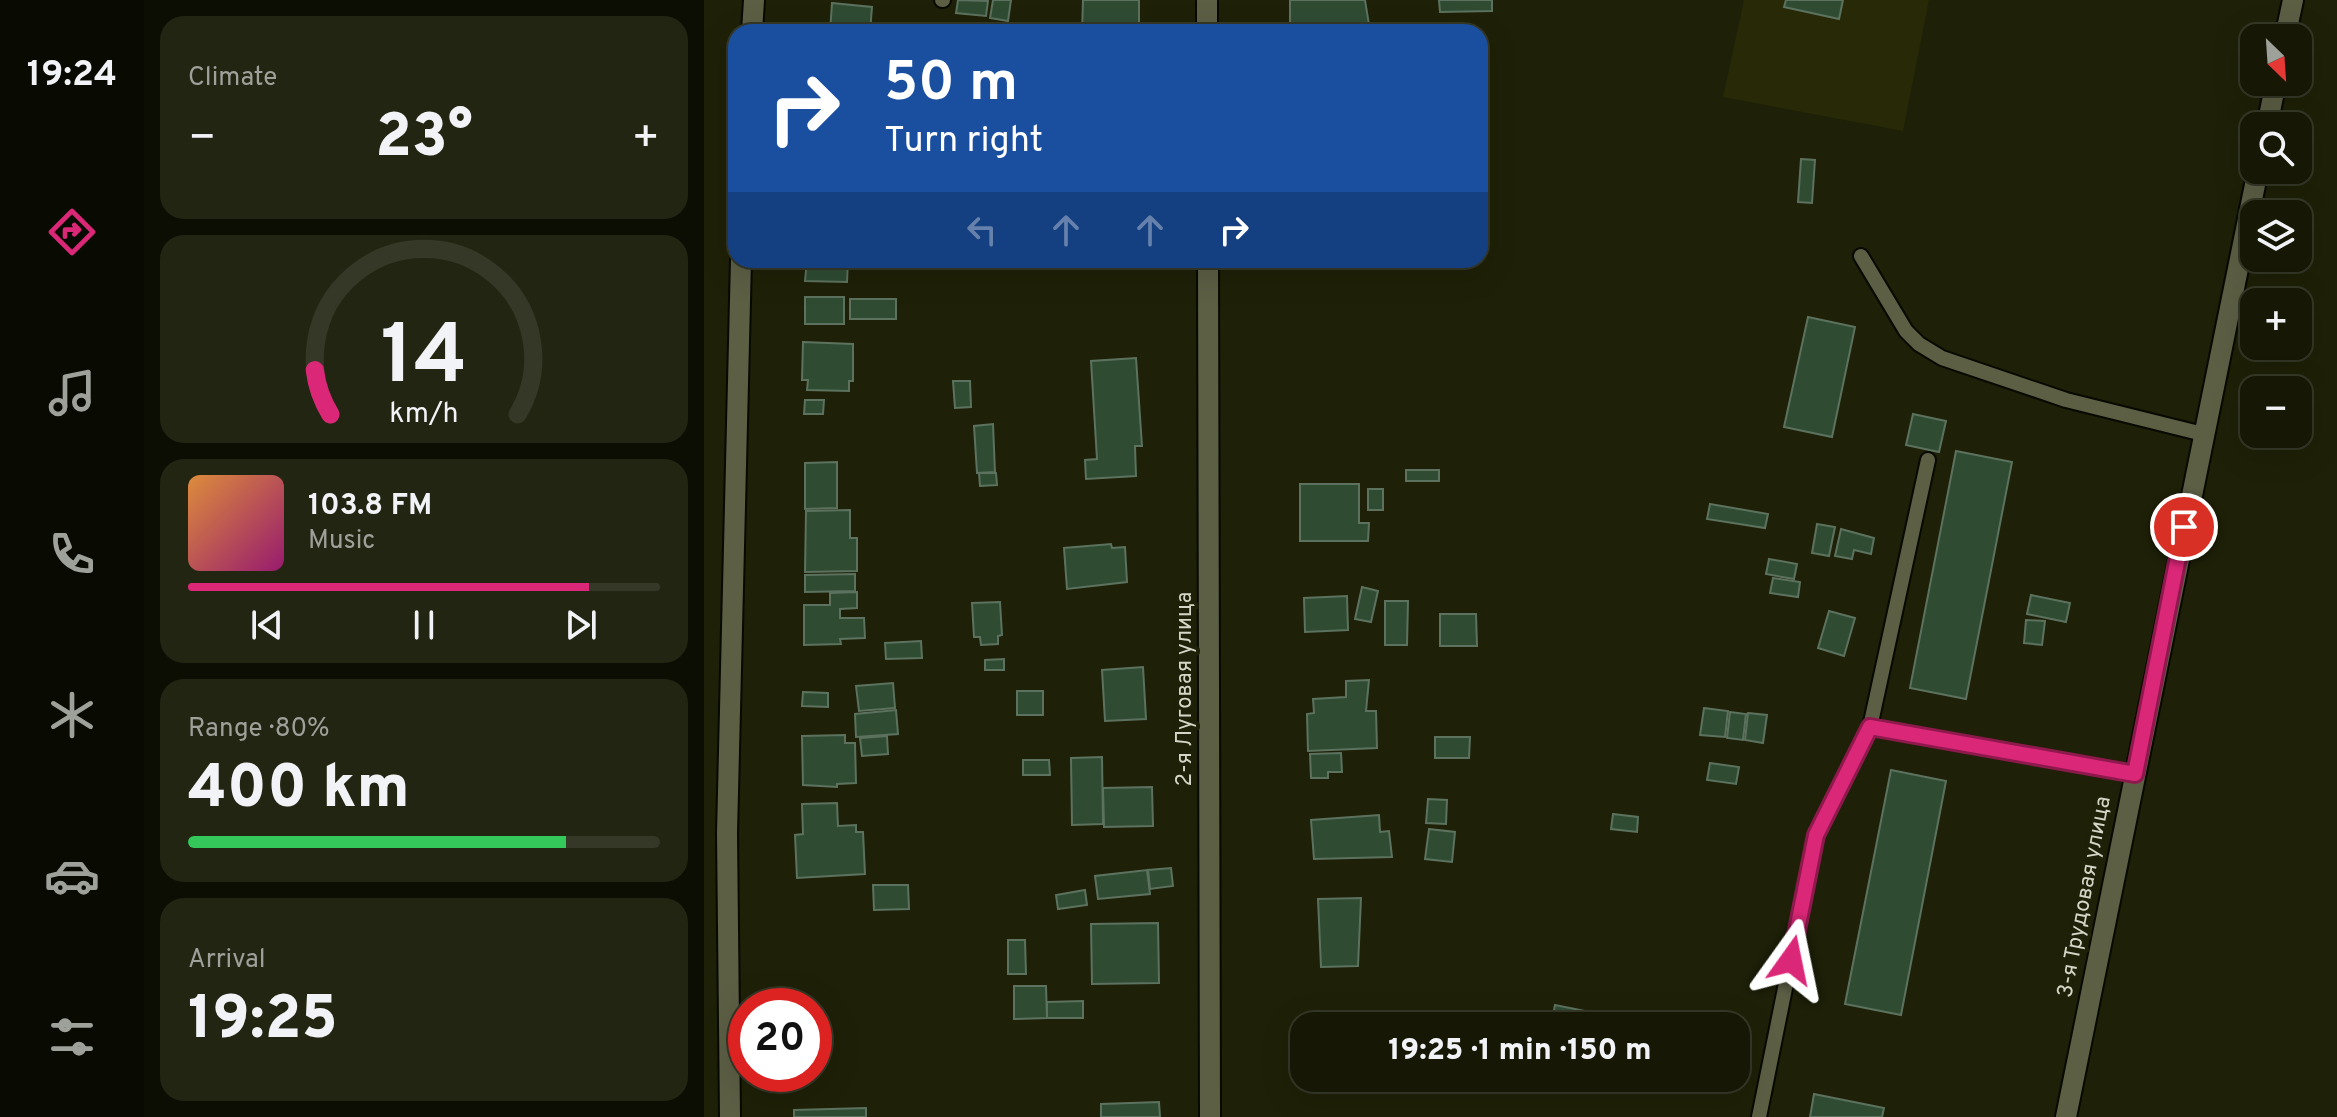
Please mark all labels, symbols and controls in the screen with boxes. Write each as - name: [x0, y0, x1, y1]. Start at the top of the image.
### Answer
- north arrow: [2240, 24, 2312, 96]
- map controls: [2240, 24, 2312, 448]
- text: 50 m: [884, 50, 1018, 120]
- text: 19:24: [27, 53, 117, 99]
- icon: right: [752, 56, 856, 160]
- text: Climate: [188, 62, 277, 95]
- text: 23°: [375, 102, 473, 178]
- text: −: [188, 112, 216, 168]
- text: +: [632, 112, 660, 168]
- button: search: [2240, 112, 2312, 184]
- text: Turn right: [884, 119, 1043, 165]
- button: layers: [2240, 200, 2312, 272]
- icon: directions: [44, 204, 100, 260]
- icon: left: [960, 208, 1004, 252]
- icon: ahead: [1044, 208, 1088, 252]
- icon: ahead: [1128, 208, 1172, 252]
- icon: right: [1212, 208, 1256, 252]
- button: +: [2240, 288, 2312, 360]
- text: 14: [381, 308, 467, 413]
- icon: music: [44, 365, 100, 421]
- button: −: [2240, 376, 2312, 448]
- text: km/h: [389, 397, 459, 433]
- text: 103.8 FM: [308, 488, 432, 525]
- pin: [2150, 493, 2218, 561]
- icon: arrive: [2162, 505, 2206, 549]
- text: Music: [308, 525, 375, 558]
- icon: phone: [44, 526, 100, 582]
- street label: 2-я Луговая улица: [1172, 592, 1199, 786]
- icon: previous: [245, 603, 289, 647]
- icon: pause: [402, 603, 446, 647]
- icon: next: [559, 603, 603, 647]
- icon: climate: [44, 687, 100, 743]
- text: Range · 80%: [188, 713, 330, 746]
- text: 400 km: [188, 753, 410, 829]
- street label: 3-я Трудовая улица: [2052, 794, 2118, 1000]
- icon: car: [44, 848, 100, 904]
- position arrow: [1749, 918, 1833, 1002]
- text: Arrival: [188, 944, 266, 977]
- text: 19:25: [188, 984, 338, 1060]
- speed limit sign: 20: [728, 988, 832, 1092]
- icon: filters: [44, 1009, 100, 1065]
- text: 19:25 · 1 min · 150 m: [1388, 1033, 1652, 1070]

